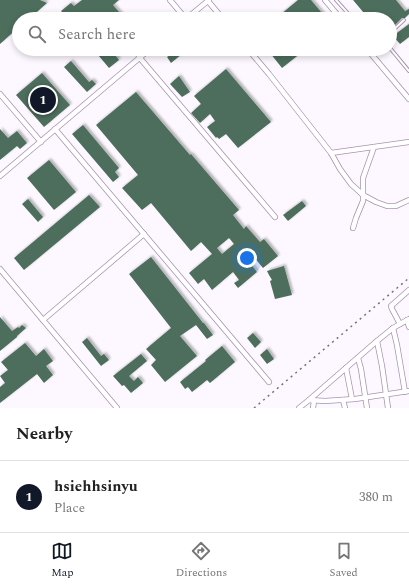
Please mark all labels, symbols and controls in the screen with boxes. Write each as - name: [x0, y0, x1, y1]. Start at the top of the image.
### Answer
- search box: [12, 12, 397, 56]
- icon: search: [26, 23, 48, 45]
- text: Search here: [58, 23, 136, 46]
- pin: 1: [30, 85, 56, 115]
- your location: [237, 248, 257, 268]
- text: Nearby: [16, 421, 72, 447]
- text: hsiehhsinyu: [54, 475, 138, 498]
- text: 1: [25, 487, 33, 507]
- text: 380 m: [359, 487, 393, 507]
- text: Place: [54, 498, 85, 518]
- tab: Map: [51, 540, 73, 581]
- tab: Directions: [176, 540, 227, 581]
- tab: Saved: [330, 540, 358, 581]

